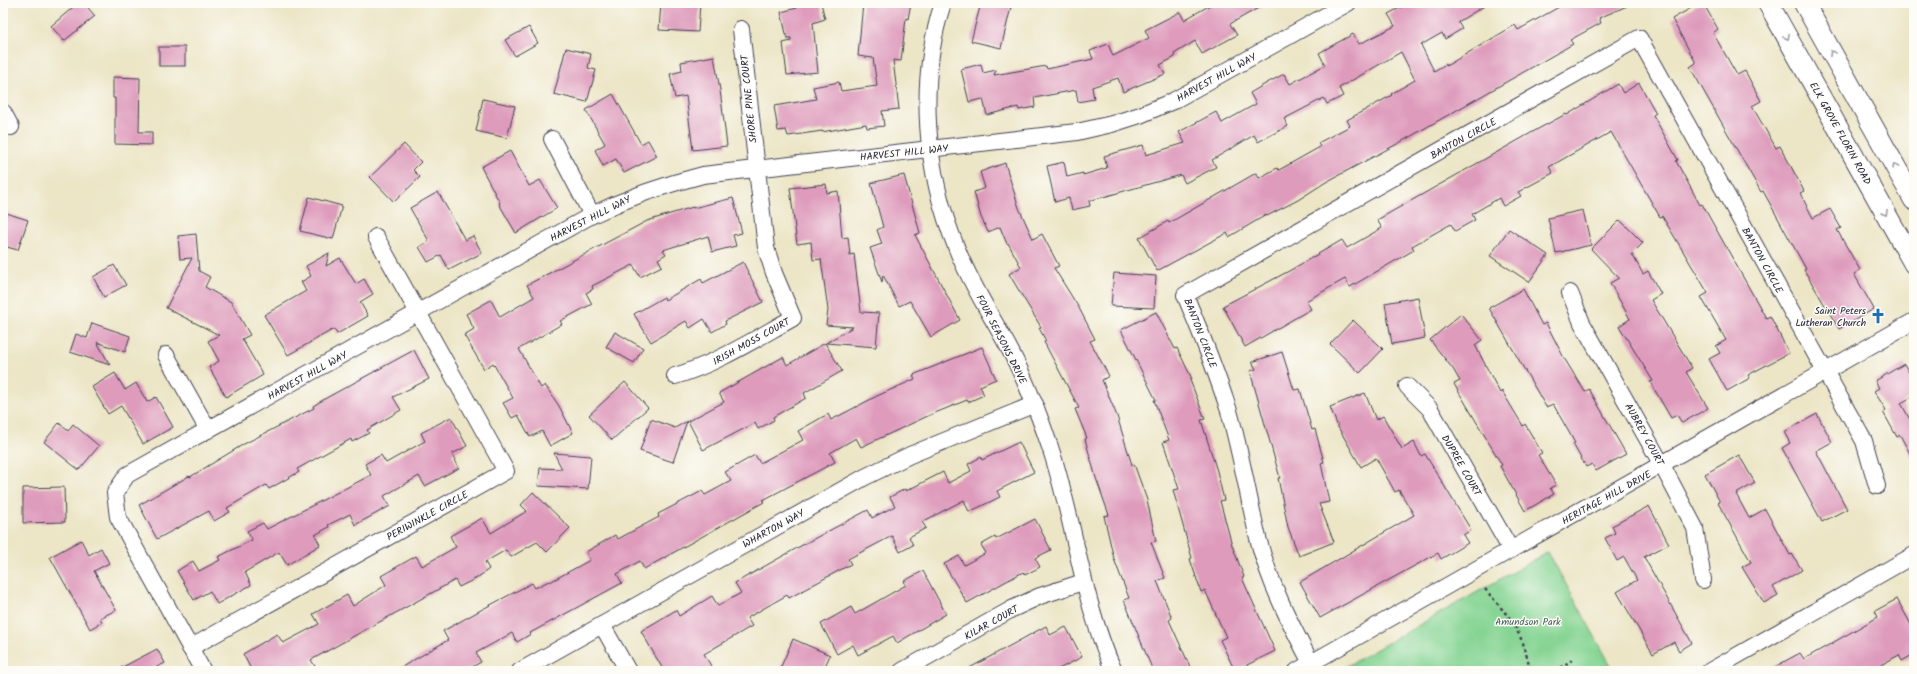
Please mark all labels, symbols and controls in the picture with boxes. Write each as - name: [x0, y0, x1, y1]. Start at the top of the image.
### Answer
- one-way arrow: [1783, 33, 1790, 40]
- street label: HARVEST HILL WAY: [1174, 49, 1260, 106]
- one-way arrow: [1829, 50, 1836, 57]
- street label: SHORE PINE COURT: [736, 53, 762, 144]
- street label: ELK GROVE FLORIN ROAD: [1805, 79, 1875, 188]
- street label: BANTON CIRCLE: [1427, 113, 1501, 164]
- street label: HARVEST HILL WAY: [859, 140, 950, 166]
- one-way arrow: [1892, 163, 1900, 170]
- street label: HARVEST HILL WAY: [547, 191, 635, 246]
- one-way arrow: [1881, 209, 1888, 216]
- street label: BANTON CIRCLE: [1737, 224, 1788, 298]
- street label: FOUR SEASONS DRIVE: [972, 292, 1031, 388]
- street label: BANTON CIRCLE: [1179, 296, 1221, 372]
- place label: Saint Peters Lutheran Church: [1795, 303, 1867, 331]
- church icon: Saint Peters Lutheran Church: [1869, 307, 1887, 325]
- street label: IRISH MOSS COURT: [710, 313, 794, 370]
- street label: HARVEST HILL WAY: [265, 347, 351, 404]
- street label: AUBREY COURT: [1620, 400, 1669, 470]
- street label: DUPREE COURT: [1437, 432, 1486, 501]
- street label: HERITAGE HILL DRIVE: [1559, 466, 1655, 529]
- street label: PERIWINKLE CIRCLE: [384, 486, 472, 545]
- street label: WHARTON WAY: [740, 505, 808, 552]
- street label: KILAR COURT: [961, 601, 1023, 644]
- park label: Amundson Park: [1495, 614, 1561, 630]

